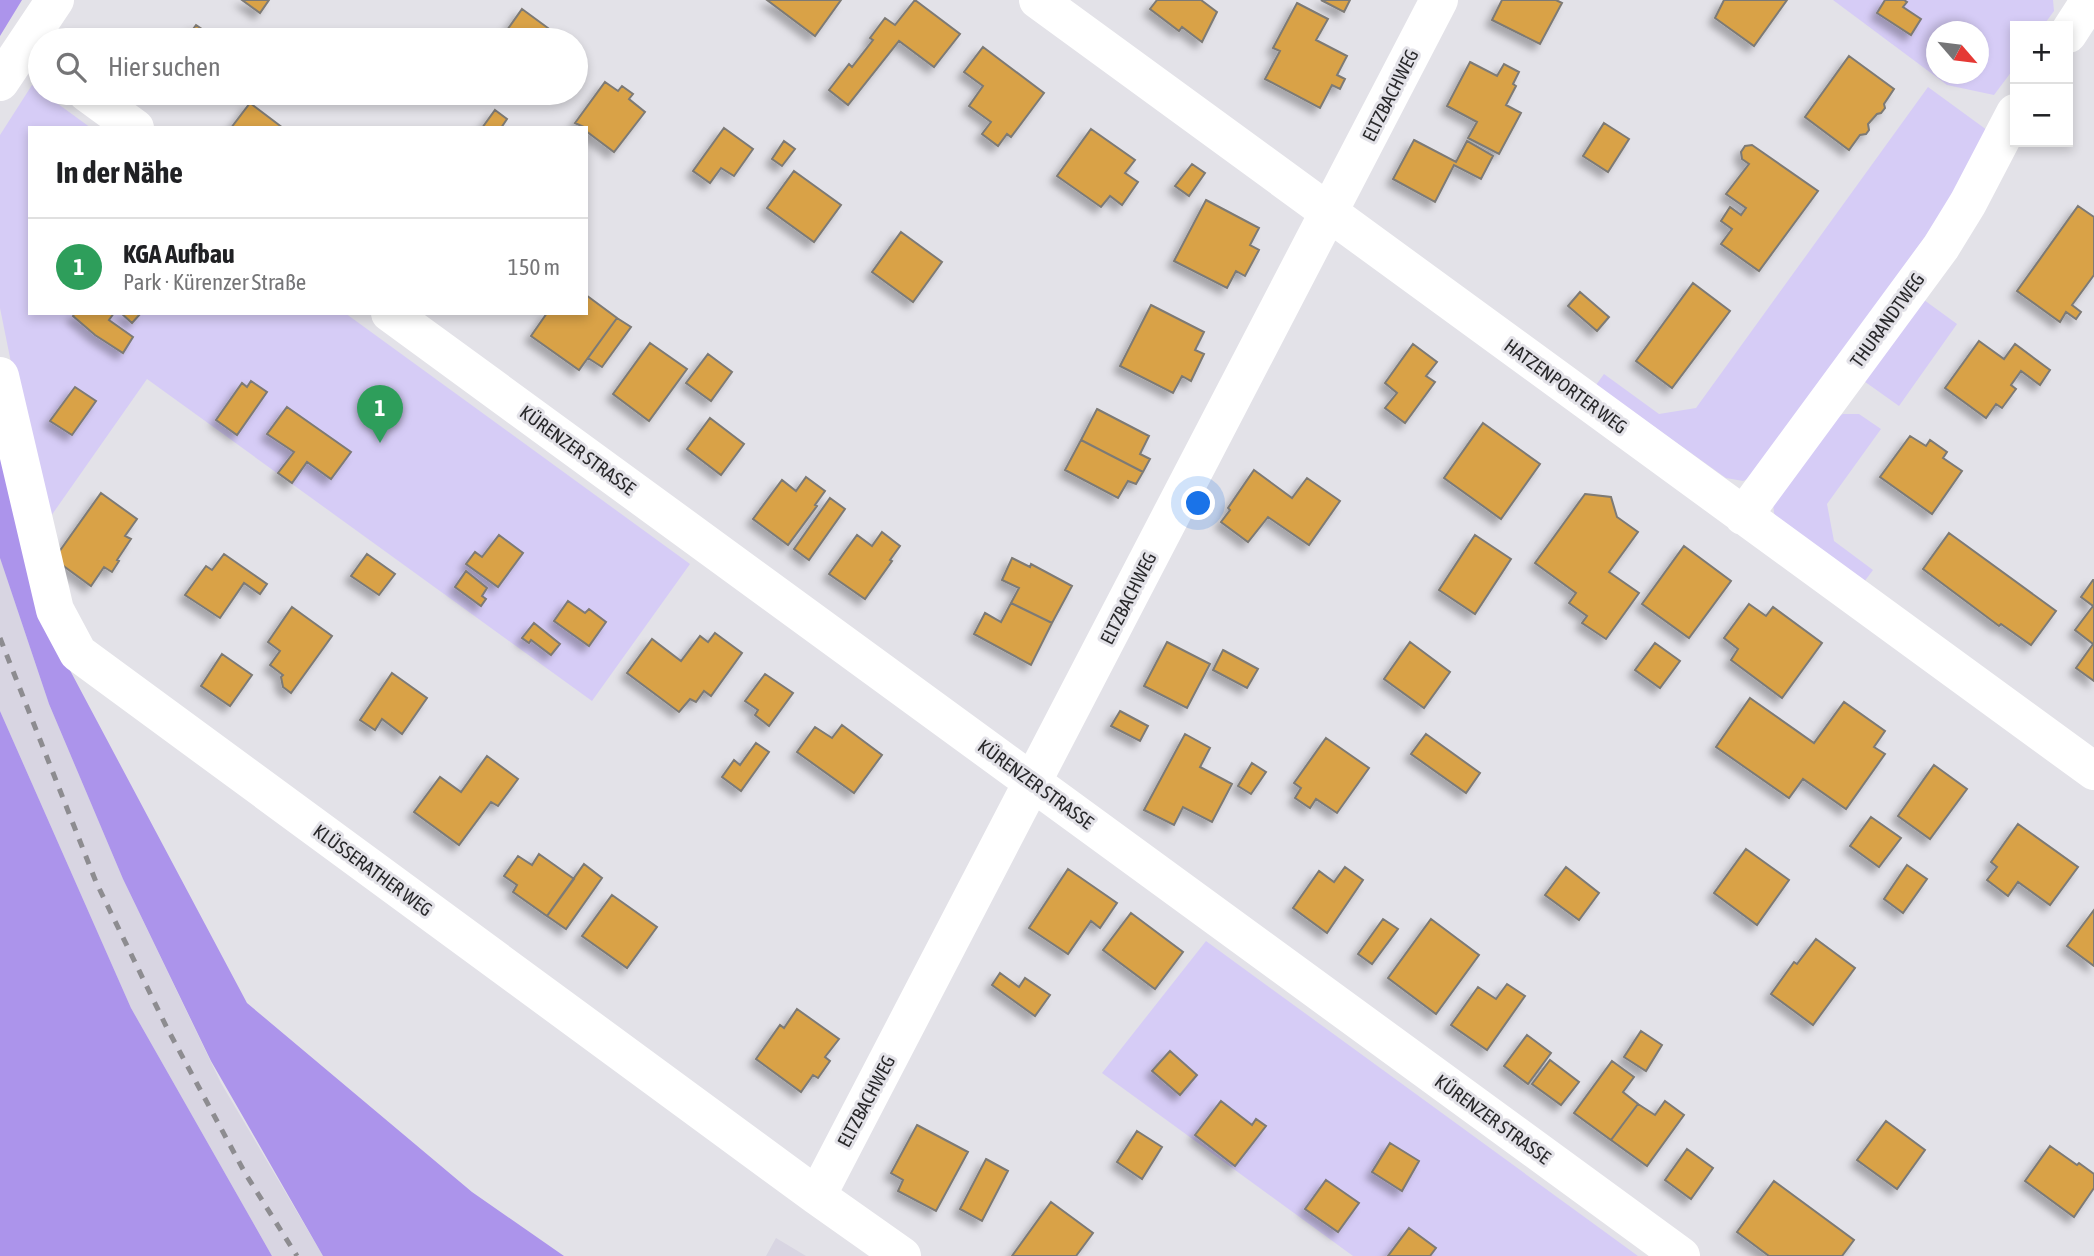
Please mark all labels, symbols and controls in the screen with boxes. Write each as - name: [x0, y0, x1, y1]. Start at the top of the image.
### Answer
- north arrow: [1926, 21, 1989, 84]
- map controls: [2010, 21, 2073, 147]
- button: +: [2010, 21, 2073, 84]
- search box: [28, 28, 588, 105]
- street label: ELTZBACHWEG: [1357, 45, 1423, 145]
- icon: search: [52, 48, 90, 86]
- text: Hier suchen: [108, 52, 221, 82]
- button: −: [2010, 84, 2073, 147]
- text: In der Nähe: [56, 155, 183, 189]
- text: KGA Aufbau: [123, 239, 235, 269]
- text: 1: [74, 254, 84, 280]
- text: 150 m: [508, 254, 560, 280]
- text: Park · Kürenzer Straße: [123, 269, 306, 295]
- street label: THURANDTWEG: [1845, 269, 1929, 371]
- street label: HATZENPORTER WEG: [1500, 334, 1632, 438]
- pin: 1: [357, 385, 403, 443]
- street label: KÜRENZER STRASSE: [516, 401, 640, 499]
- your location: [1181, 486, 1215, 520]
- street label: ELTZBACHWEG: [1095, 548, 1161, 648]
- street label: KÜRENZER STRASSE: [974, 735, 1098, 833]
- street label: KLÜSSERATHER WEG: [309, 820, 437, 920]
- street label: ELTZBACHWEG: [833, 1051, 899, 1151]
- street label: KÜRENZER STRASSE: [1431, 1070, 1555, 1168]

